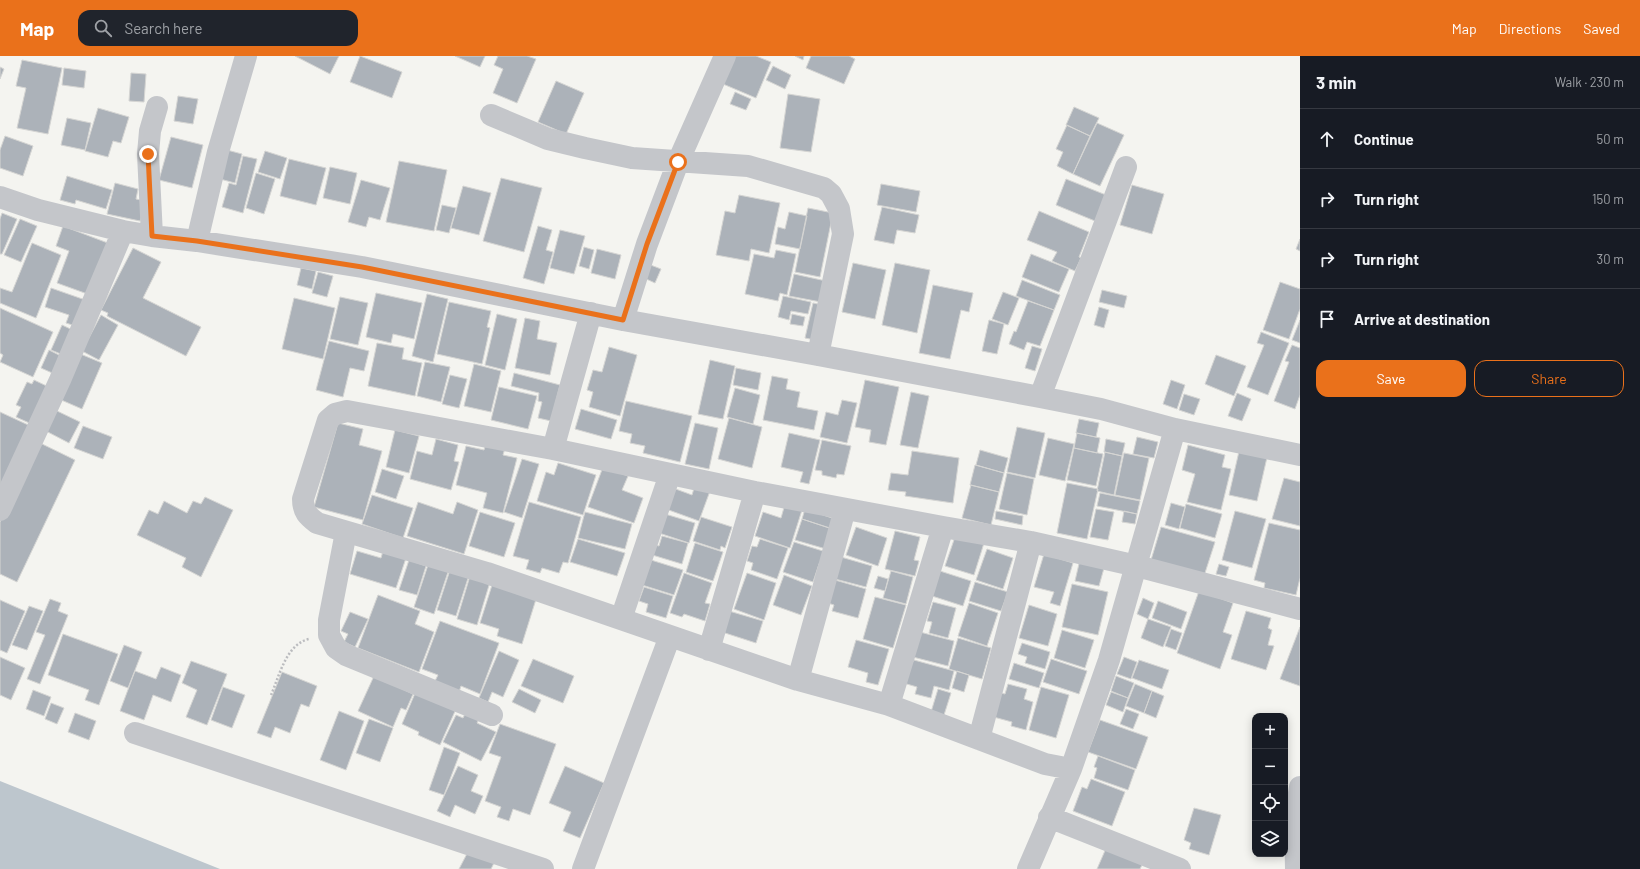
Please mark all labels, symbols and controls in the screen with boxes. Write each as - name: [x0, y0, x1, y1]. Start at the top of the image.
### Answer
- search box: [78, 10, 358, 46]
- text: Map: [20, 17, 54, 40]
- icon: search: [92, 17, 114, 39]
- text: Search here: [124, 19, 202, 37]
- text: Map: [1452, 20, 1477, 37]
- text: Directions: [1499, 20, 1561, 37]
- text: Saved: [1583, 20, 1620, 37]
- text: 3 min: [1316, 72, 1356, 92]
- text: Walk · 230 m: [1555, 74, 1624, 90]
- icon: ahead: [1316, 128, 1338, 150]
- text: Continue: [1354, 130, 1414, 148]
- text: 50 m: [1597, 131, 1624, 147]
- route end: [139, 145, 157, 163]
- route start: [669, 153, 687, 171]
- icon: right: [1316, 188, 1338, 210]
- text: Turn right: [1354, 190, 1419, 208]
- text: 150 m: [1592, 191, 1624, 207]
- icon: right: [1316, 248, 1338, 270]
- text: Turn right: [1354, 250, 1419, 268]
- text: 30 m: [1597, 251, 1624, 267]
- icon: arrive: [1316, 308, 1338, 330]
- text: Arrive at destination: [1354, 310, 1490, 328]
- button: Save: [1316, 360, 1466, 397]
- button: Share: [1474, 360, 1624, 397]
- map controls: [1252, 713, 1288, 857]
- button: +: [1252, 713, 1288, 749]
- button: −: [1252, 749, 1288, 785]
- button: locate: [1252, 785, 1288, 821]
- button: layers: [1252, 821, 1288, 857]

